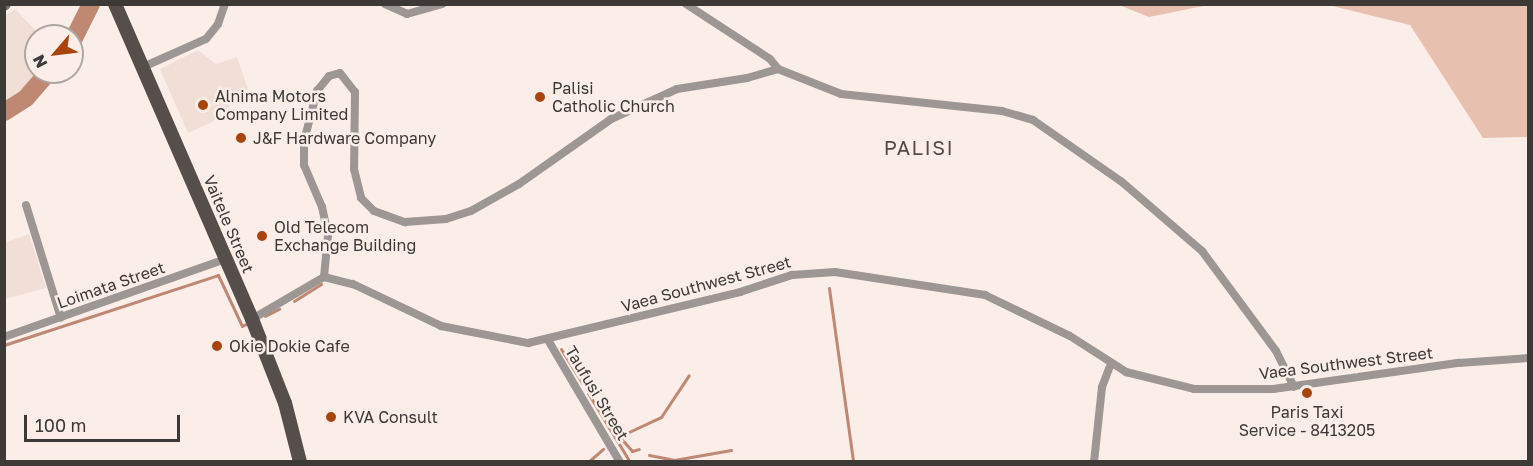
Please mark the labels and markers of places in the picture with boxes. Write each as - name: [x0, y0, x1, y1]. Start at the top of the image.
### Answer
- place label: Palisi Catholic Church: [552, 78, 675, 116]
- place label: Alnima Motors Company Limited: [215, 86, 348, 124]
- marker: Palisi Catholic Church: [533, 90, 547, 104]
- marker: Alnima Motors Company Limited: [196, 98, 210, 112]
- place label: J&F Hardware Company: [253, 128, 436, 148]
- marker: J&F Hardware Company: [234, 131, 248, 145]
- place label: Old Telecom Exchange Building: [274, 217, 416, 255]
- marker: Old Telecom Exchange Building: [255, 229, 269, 243]
- place label: Okie Dokie Cafe: [229, 336, 350, 356]
- marker: Okie Dokie Cafe: [210, 339, 224, 353]
- marker: Paris Taxi Service - 8413205: [1300, 386, 1314, 400]
- place label: Paris Taxi Service - 8413205: [1239, 402, 1375, 440]
- place label: KVA Consult: [343, 407, 438, 427]
- marker: KVA Consult: [324, 410, 338, 424]

